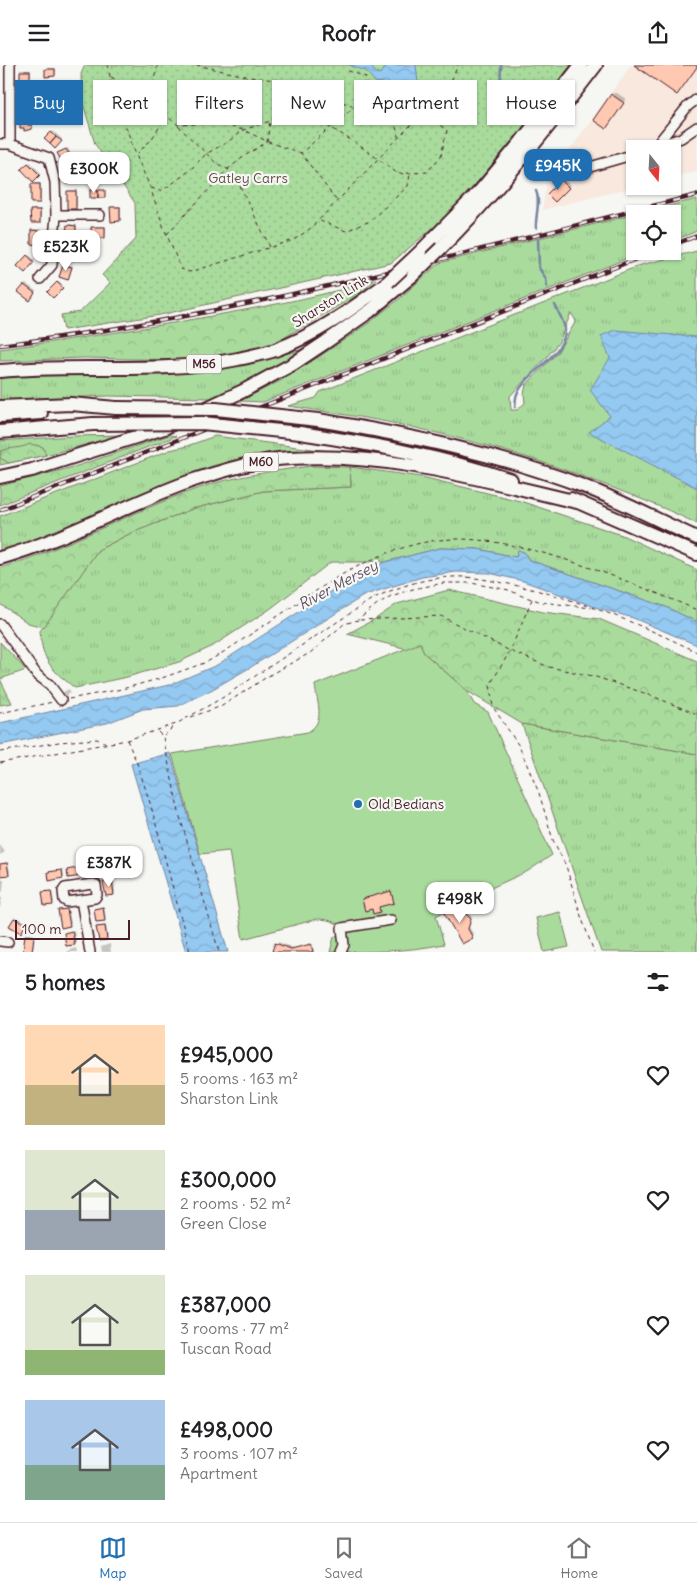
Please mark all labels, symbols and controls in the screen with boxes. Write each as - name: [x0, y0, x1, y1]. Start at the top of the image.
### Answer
- icon: menu: [25, 19, 53, 47]
- text: Roofr: [321, 19, 376, 47]
- icon: share: [644, 19, 672, 47]
- chip: Buy: [15, 80, 83, 125]
- chip: Rent: [93, 80, 167, 125]
- chip: Filters: [177, 80, 262, 125]
- chip: New: [272, 80, 344, 125]
- chip: Apartment: [354, 80, 477, 125]
- chip: House: [487, 80, 575, 125]
- north arrow: [626, 140, 681, 195]
- map controls: [626, 140, 681, 260]
- pin: £945K: [523, 149, 593, 191]
- pin: £300K: [59, 151, 129, 194]
- text: £945K: [535, 155, 581, 175]
- text: £300K: [70, 158, 118, 178]
- park label: Gatley Carrs: [208, 169, 288, 187]
- button: locate: [626, 205, 681, 260]
- pin: £523K: [31, 229, 101, 272]
- text: £523K: [43, 236, 89, 256]
- street label: Sharston Link: [289, 271, 371, 331]
- road number: M56: [186, 355, 222, 373]
- road number: M60: [244, 453, 278, 472]
- water label: River Mersey: [295, 555, 382, 614]
- place label: Old Bedians: [368, 795, 444, 813]
- marker: Old Bedians: [352, 798, 364, 810]
- pin: £387K: [74, 845, 144, 888]
- text: £387K: [87, 852, 131, 872]
- pin: £498K: [425, 881, 495, 924]
- text: £498K: [437, 888, 483, 908]
- scale bar: [15, 917, 130, 940]
- text: 100 m: [22, 920, 62, 938]
- icon: filters: [644, 968, 672, 996]
- text: 5 homes: [25, 969, 105, 996]
- text: £945,000: [180, 1041, 273, 1068]
- icon: home: [65, 1045, 125, 1105]
- icon: heart: [644, 1061, 672, 1089]
- text: 5 rooms · 163 m²: [180, 1068, 298, 1088]
- text: Sharston Link: [180, 1088, 278, 1108]
- text: £300,000: [180, 1166, 277, 1193]
- icon: home: [65, 1170, 125, 1230]
- icon: heart: [644, 1186, 672, 1214]
- text: 2 rooms · 52 m²: [180, 1193, 291, 1213]
- text: Green Close: [180, 1213, 267, 1233]
- text: £387,000: [180, 1291, 271, 1318]
- icon: home: [65, 1295, 125, 1355]
- icon: heart: [644, 1311, 672, 1339]
- text: 3 rooms · 77 m²: [180, 1318, 289, 1338]
- text: Tuscan Road: [180, 1338, 272, 1358]
- text: £498,000: [180, 1416, 273, 1443]
- icon: home: [65, 1420, 125, 1480]
- icon: heart: [644, 1436, 672, 1464]
- text: 3 rooms · 107 m²: [180, 1443, 298, 1463]
- text: Apartment: [180, 1463, 258, 1483]
- tab: Map: [99, 1534, 127, 1582]
- tab: Saved: [324, 1534, 363, 1582]
- tab: Home: [560, 1534, 598, 1582]

